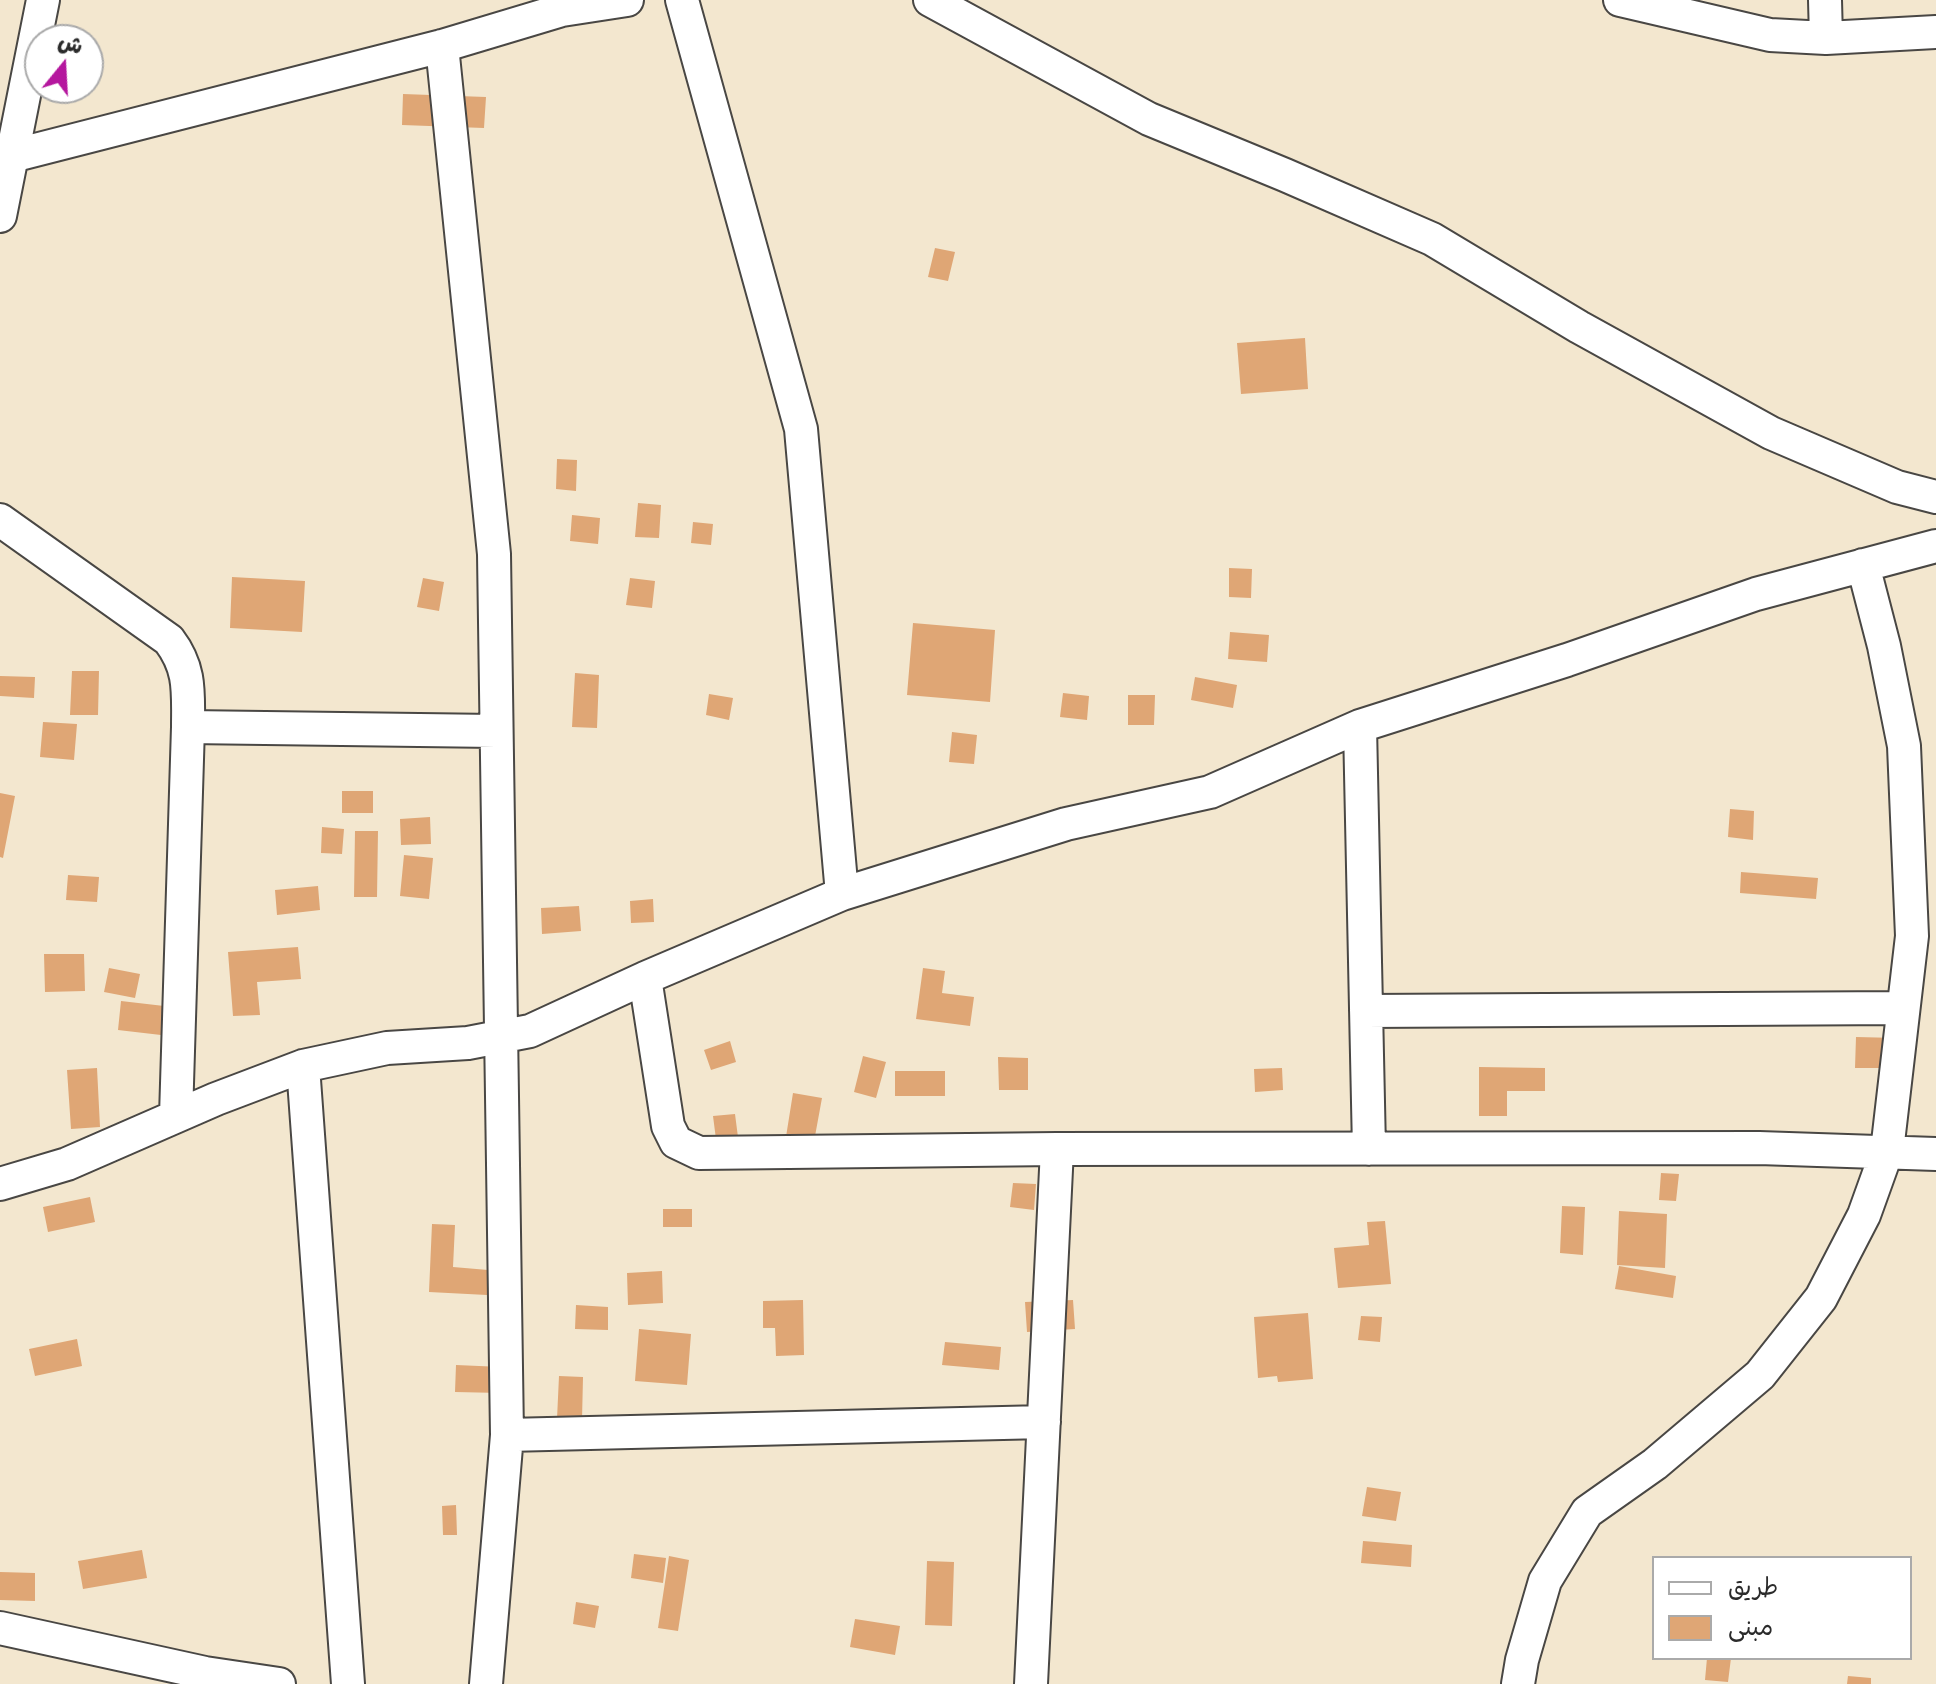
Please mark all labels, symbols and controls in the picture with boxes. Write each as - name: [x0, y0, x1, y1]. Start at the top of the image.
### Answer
- north arrow: [24, 24, 104, 104]
- text: ش: [55, 25, 87, 61]
- legend: [1652, 1556, 1912, 1660]
- text: طريق: [1728, 1570, 1778, 1602]
- text: مبنى: [1728, 1610, 1773, 1642]

